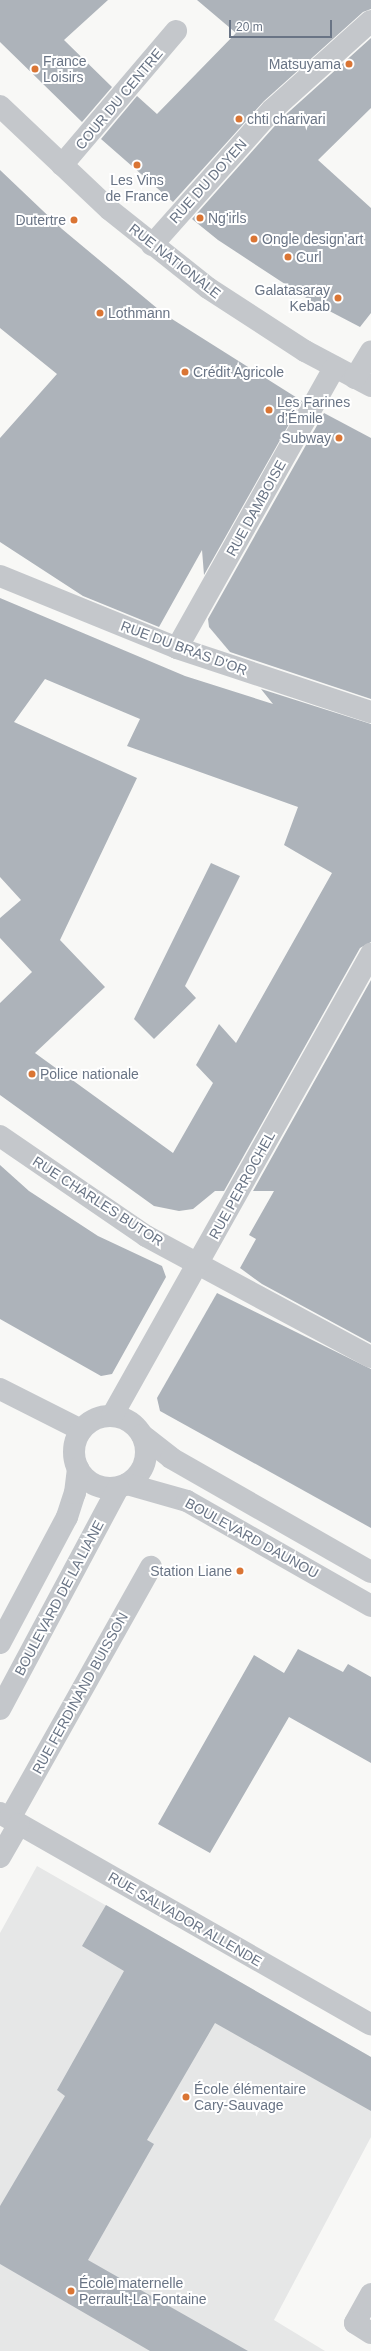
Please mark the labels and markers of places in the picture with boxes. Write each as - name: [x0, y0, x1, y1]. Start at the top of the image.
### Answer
- place label: France Loisirs: [43, 53, 87, 86]
- place label: Matsuyama: [269, 56, 341, 72]
- marker: Matsuyama: [344, 59, 354, 69]
- marker: France Loisirs: [30, 64, 40, 74]
- place label: chti charivari: [247, 111, 326, 127]
- marker: chti charivari: [234, 114, 244, 124]
- marker: Les Vins de France: [132, 160, 142, 170]
- place label: Les Vins de France: [105, 172, 169, 204]
- place label: Ng'irls: [208, 210, 246, 226]
- place label: Dutertre: [15, 212, 66, 228]
- marker: Ng'irls: [195, 213, 205, 223]
- marker: Dutertre: [69, 215, 79, 225]
- place label: Ongle design'art: [262, 231, 364, 247]
- marker: Ongle design'art: [249, 234, 259, 244]
- place label: Curl: [296, 249, 322, 265]
- marker: Curl: [283, 252, 293, 262]
- place label: Galatasaray Kebab: [255, 282, 330, 314]
- marker: Galatasaray Kebab: [333, 293, 343, 303]
- place label: Lothmann: [108, 305, 170, 321]
- marker: Lothmann: [95, 308, 105, 318]
- place label: Crédit Agricole: [193, 364, 285, 380]
- marker: Crédit Agricole: [180, 367, 190, 377]
- place label: Les Farines d’Émile: [277, 394, 350, 426]
- marker: Les Farines d’Émile: [264, 405, 274, 415]
- place label: Subway: [281, 430, 331, 446]
- marker: Subway: [334, 433, 344, 443]
- place label: Police nationale: [40, 1066, 139, 1082]
- marker: Police nationale: [27, 1069, 37, 1079]
- place label: Station Liane: [150, 1563, 232, 1579]
- marker: Station Liane: [235, 1566, 245, 1576]
- place label: École élémentaire Cary-Sauvage: [194, 2081, 306, 2114]
- marker: École élémentaire Cary-Sauvage: [181, 2092, 191, 2102]
- place label: École maternelle Perrault-La Fontaine: [79, 2275, 207, 2308]
- marker: École maternelle Perrault-La Fontaine: [66, 2286, 76, 2296]

